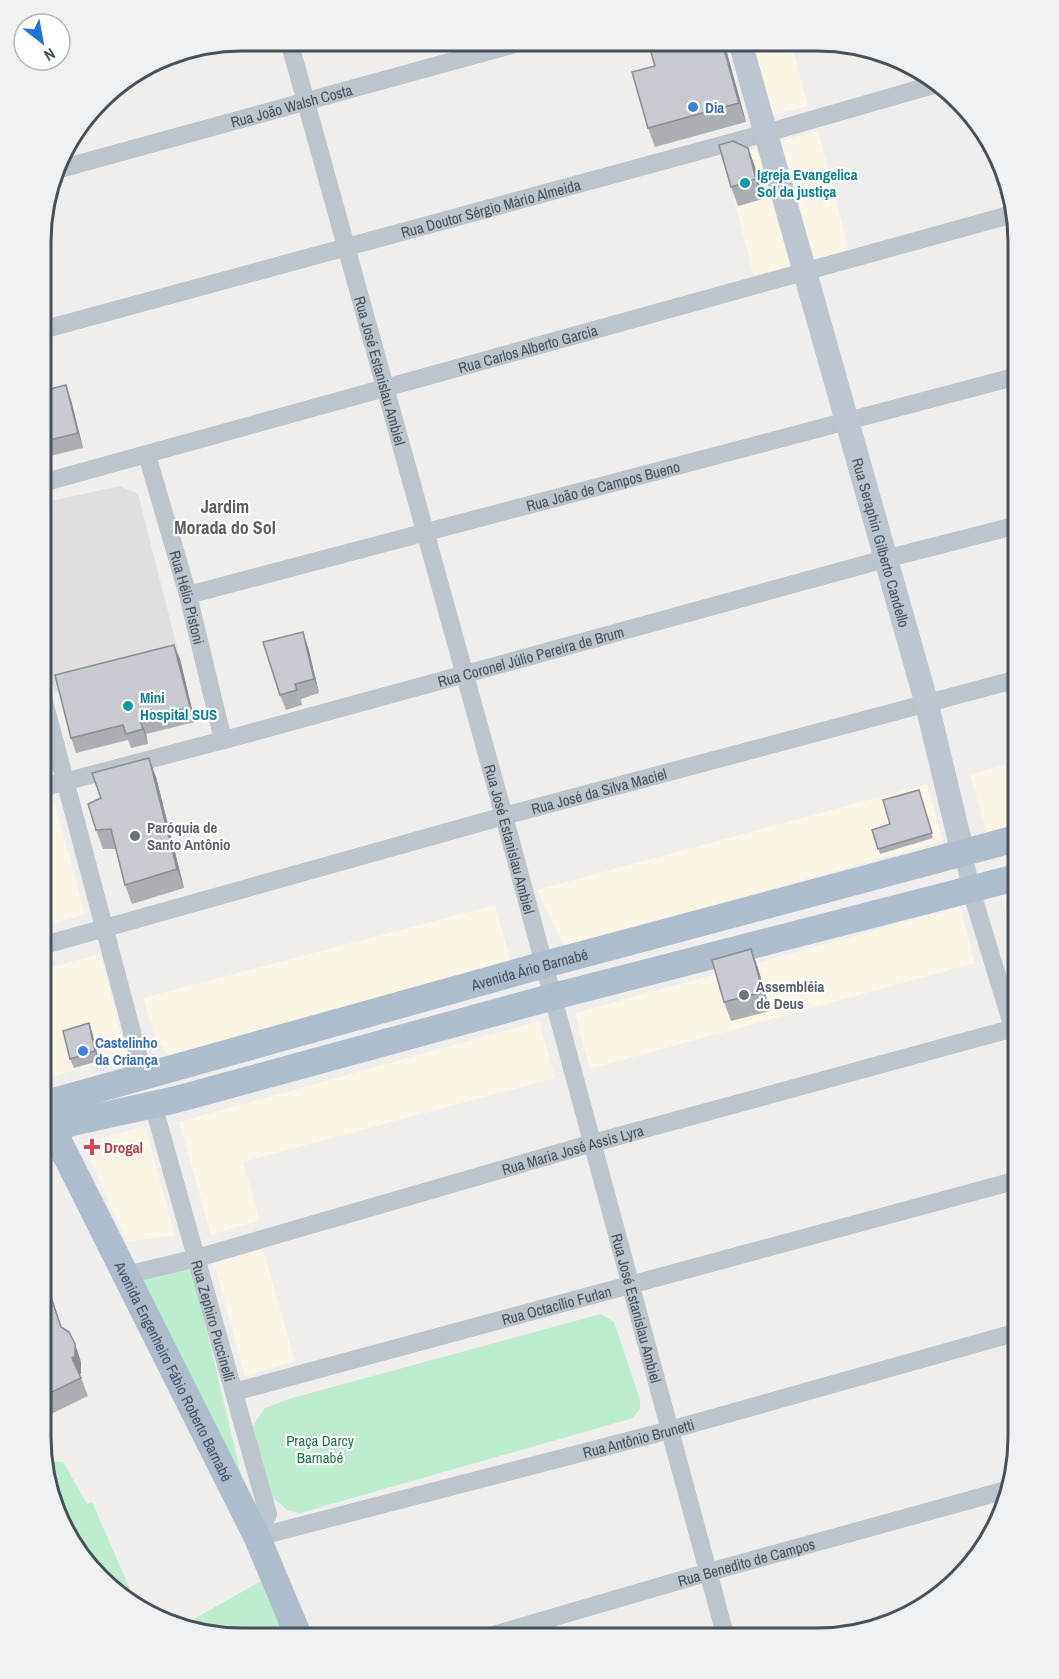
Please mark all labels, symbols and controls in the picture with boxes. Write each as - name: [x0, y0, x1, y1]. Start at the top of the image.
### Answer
- north arrow: [12, 12, 72, 72]
- text: N: [40, 43, 59, 67]
- street label: Rua João Walsh Costa: [228, 79, 355, 132]
- place label: Dia: [705, 97, 724, 118]
- marker: Dia: [686, 100, 700, 114]
- place label: Igreja Evangelica Sol da justiça: [757, 164, 858, 202]
- street label: Rua Doutor Sérgio Mário Almeida: [398, 173, 583, 242]
- marker: Igreja Evangelica Sol da justiça: [738, 176, 752, 190]
- street label: Rua José Estanislau Ambiel: [350, 294, 411, 448]
- street label: Rua Carlos Alberto Garcia: [456, 319, 600, 378]
- street label: Rua João de Campos Bueno: [524, 455, 682, 516]
- street label: Rua Seraphin Gilberto Candello: [847, 455, 915, 630]
- district label: Jardim Morada do Sol: [174, 494, 276, 540]
- street label: Rua Hélio Pistoni: [165, 548, 210, 646]
- street label: Rua Coronel Júlio Pereira de Brum: [435, 621, 626, 692]
- place label: Mini Hospital SUS: [140, 687, 217, 725]
- marker: Mini Hospital SUS: [121, 699, 135, 713]
- street label: Rua José Estanislau Ambiel: [480, 762, 540, 916]
- street label: Rua José da Silva Maciel: [529, 763, 669, 819]
- place label: Paróquia de Santo Antônio: [147, 817, 231, 855]
- marker: Paróquia de Santo Antônio: [128, 829, 142, 843]
- street label: Avenida Ário Barnabé: [468, 943, 590, 995]
- place label: Assembléia de Deus: [756, 976, 825, 1014]
- marker: Assembléia de Deus: [737, 988, 751, 1002]
- place label: Castelinho da Criança: [95, 1032, 158, 1070]
- marker: Castelinho da Criança: [76, 1044, 90, 1058]
- street label: Rua Maria José Assis Lyra: [499, 1119, 646, 1179]
- place label: Drogal: [104, 1137, 143, 1158]
- marker: Drogal: [85, 1140, 99, 1154]
- street label: Rua José Estanislau Ambiel: [607, 1231, 667, 1385]
- street label: Avenida Engenheiro Fábio Roberto Barnabé: [110, 1257, 238, 1485]
- street label: Rua Zephiro Puccinelli: [187, 1258, 241, 1384]
- street label: Rua Octacílio Furlan: [499, 1280, 614, 1330]
- street label: Rua Antônio Brunetti: [580, 1413, 696, 1463]
- park label: Praça Darcy Barnabé: [286, 1430, 355, 1468]
- street label: Rua Benedito de Campos: [675, 1533, 817, 1591]

